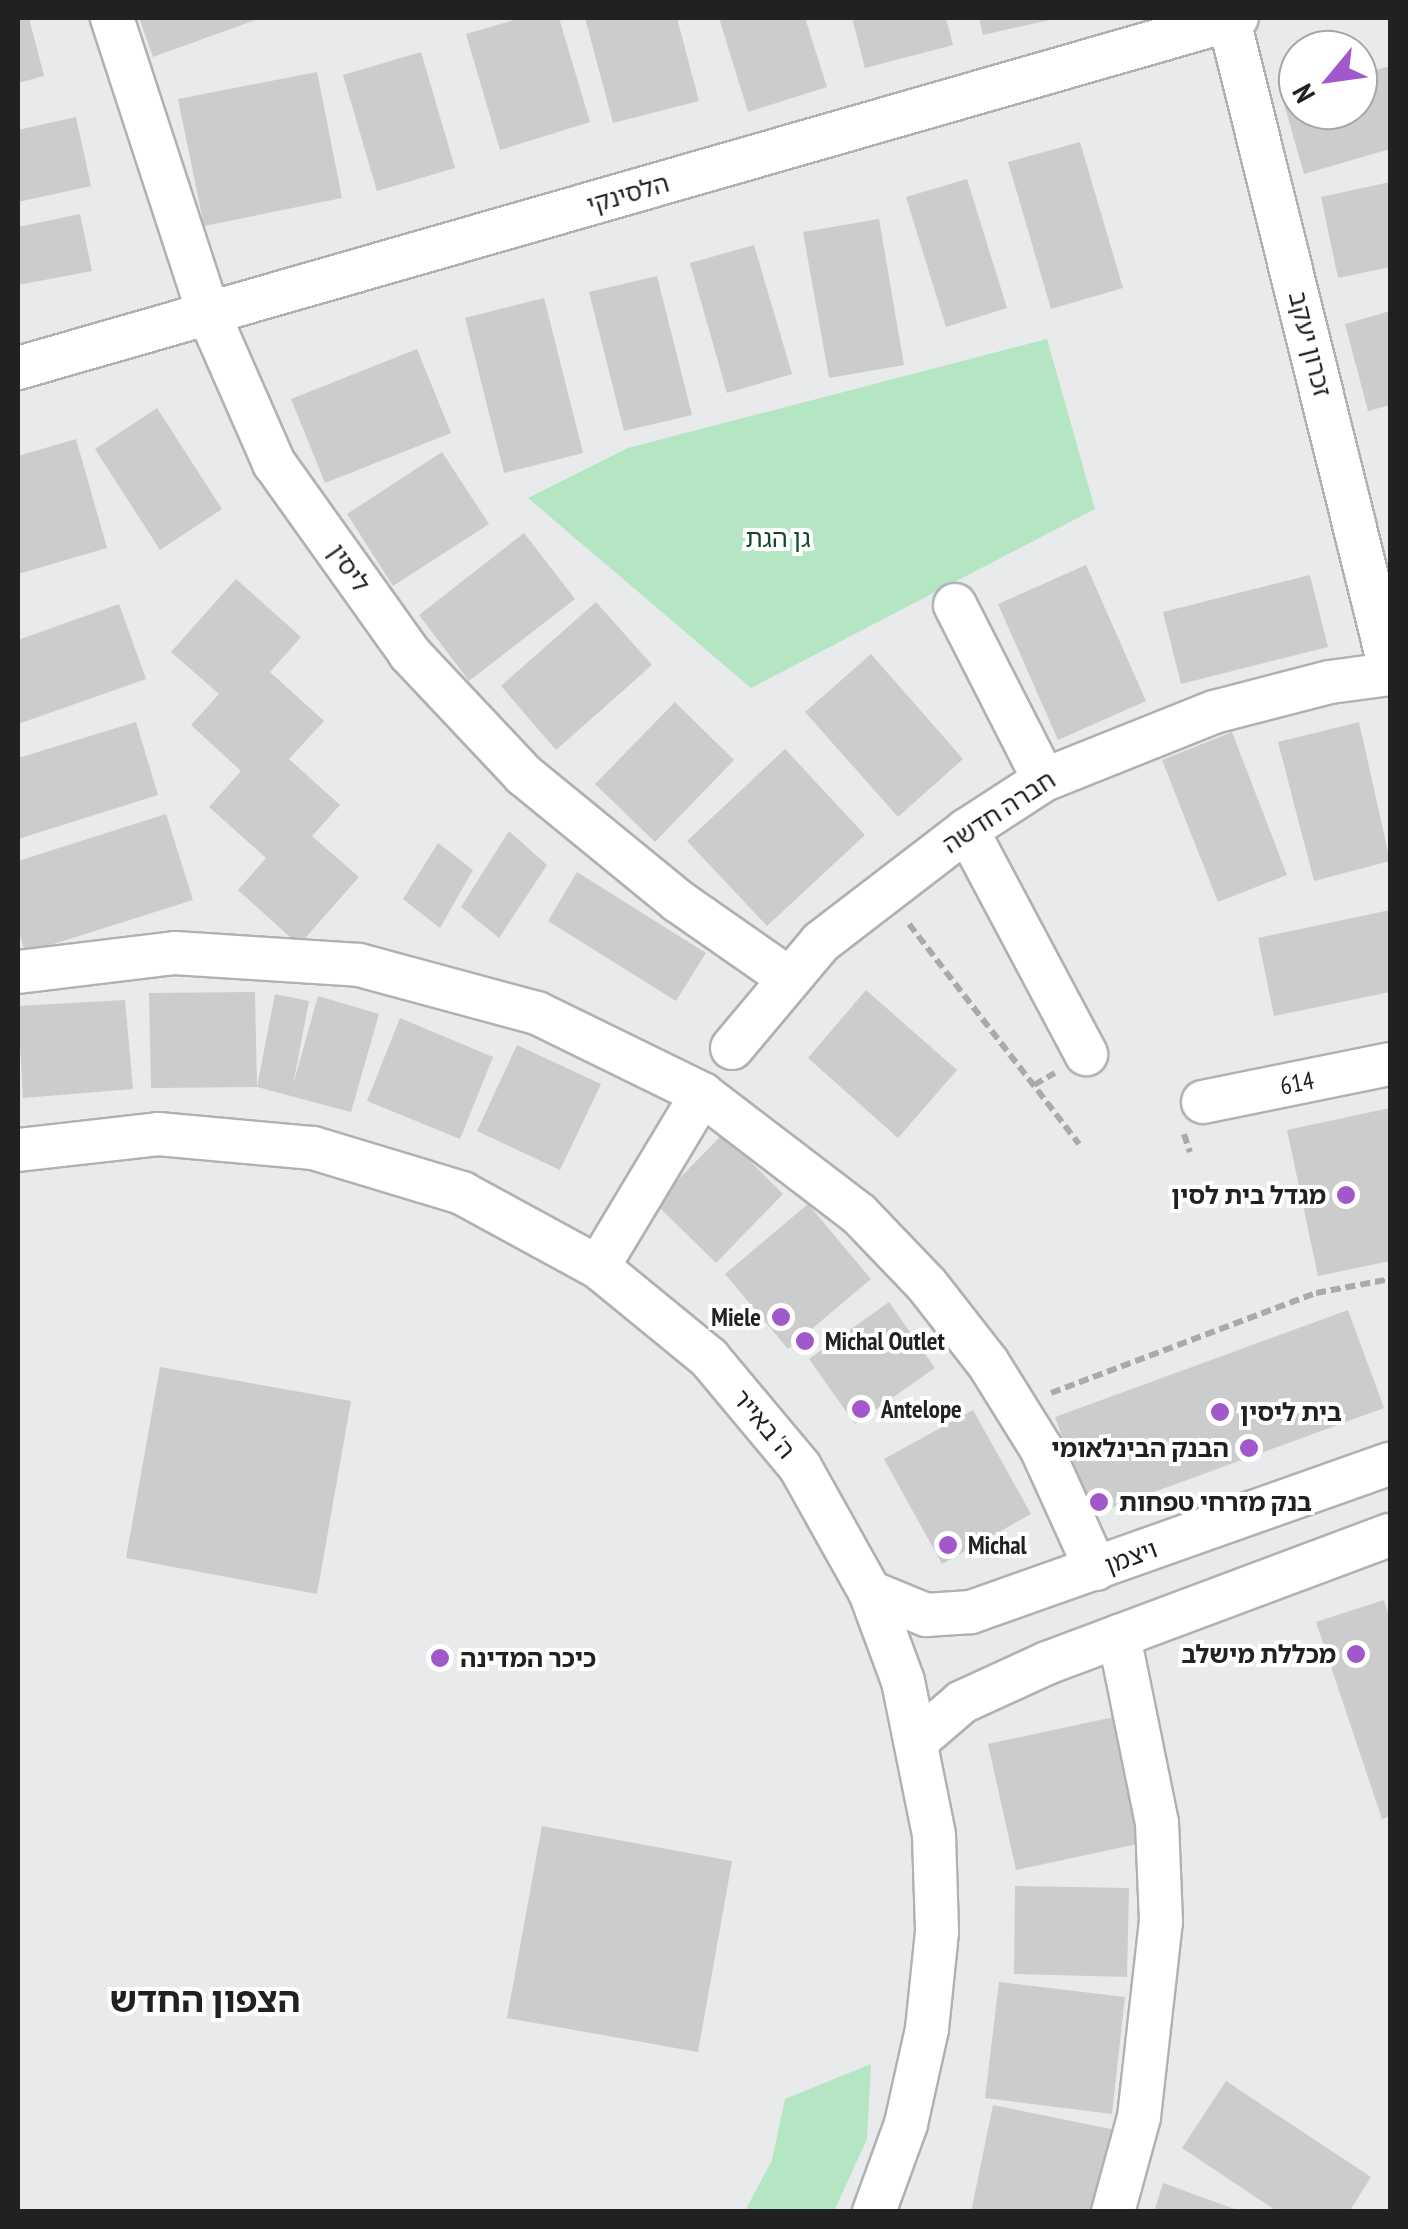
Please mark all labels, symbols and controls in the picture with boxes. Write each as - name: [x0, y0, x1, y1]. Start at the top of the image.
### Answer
- north arrow: [1278, 30, 1378, 130]
- text: N: [1283, 78, 1323, 109]
- street label: הלסינקי: [583, 168, 673, 220]
- street label: זכרון יעקב: [1282, 288, 1338, 400]
- park label: גן הגת: [745, 523, 811, 553]
- street label: ליסין: [322, 538, 376, 598]
- street label: חברה חדשה: [937, 764, 1061, 860]
- street label: 614: [1278, 1065, 1316, 1101]
- place label: מגדל בית לסין: [1171, 1180, 1326, 1210]
- marker: מגדל בית לסין: [1335, 1184, 1357, 1206]
- place label: Miele: [711, 1302, 761, 1332]
- marker: Miele: [770, 1306, 792, 1328]
- place label: Michal Outlet: [825, 1326, 945, 1356]
- marker: Michal Outlet: [794, 1330, 816, 1352]
- street label: ה' באייר: [726, 1383, 802, 1465]
- place label: Antelope: [881, 1394, 962, 1424]
- place label: בית ליסין: [1240, 1397, 1342, 1427]
- marker: Antelope: [850, 1398, 872, 1420]
- marker: בית ליסין: [1209, 1401, 1231, 1423]
- place label: הבנק הבינלאומי: [1051, 1433, 1229, 1463]
- marker: הבנק הבינלאומי: [1238, 1437, 1260, 1459]
- place label: בנק מזרחי טפחות: [1119, 1487, 1312, 1517]
- marker: בנק מזרחי טפחות: [1088, 1491, 1110, 1513]
- place label: Michal: [968, 1530, 1027, 1560]
- marker: Michal: [937, 1534, 959, 1556]
- street label: ויצמן: [1101, 1534, 1161, 1580]
- place label: מכללת מישלב: [1182, 1639, 1336, 1669]
- place label: כיכר המדינה: [460, 1643, 596, 1673]
- marker: מכללת מישלב: [1345, 1643, 1367, 1665]
- marker: כיכר המדינה: [429, 1647, 451, 1669]
- district label: הצפון החדש: [110, 1978, 300, 2020]

